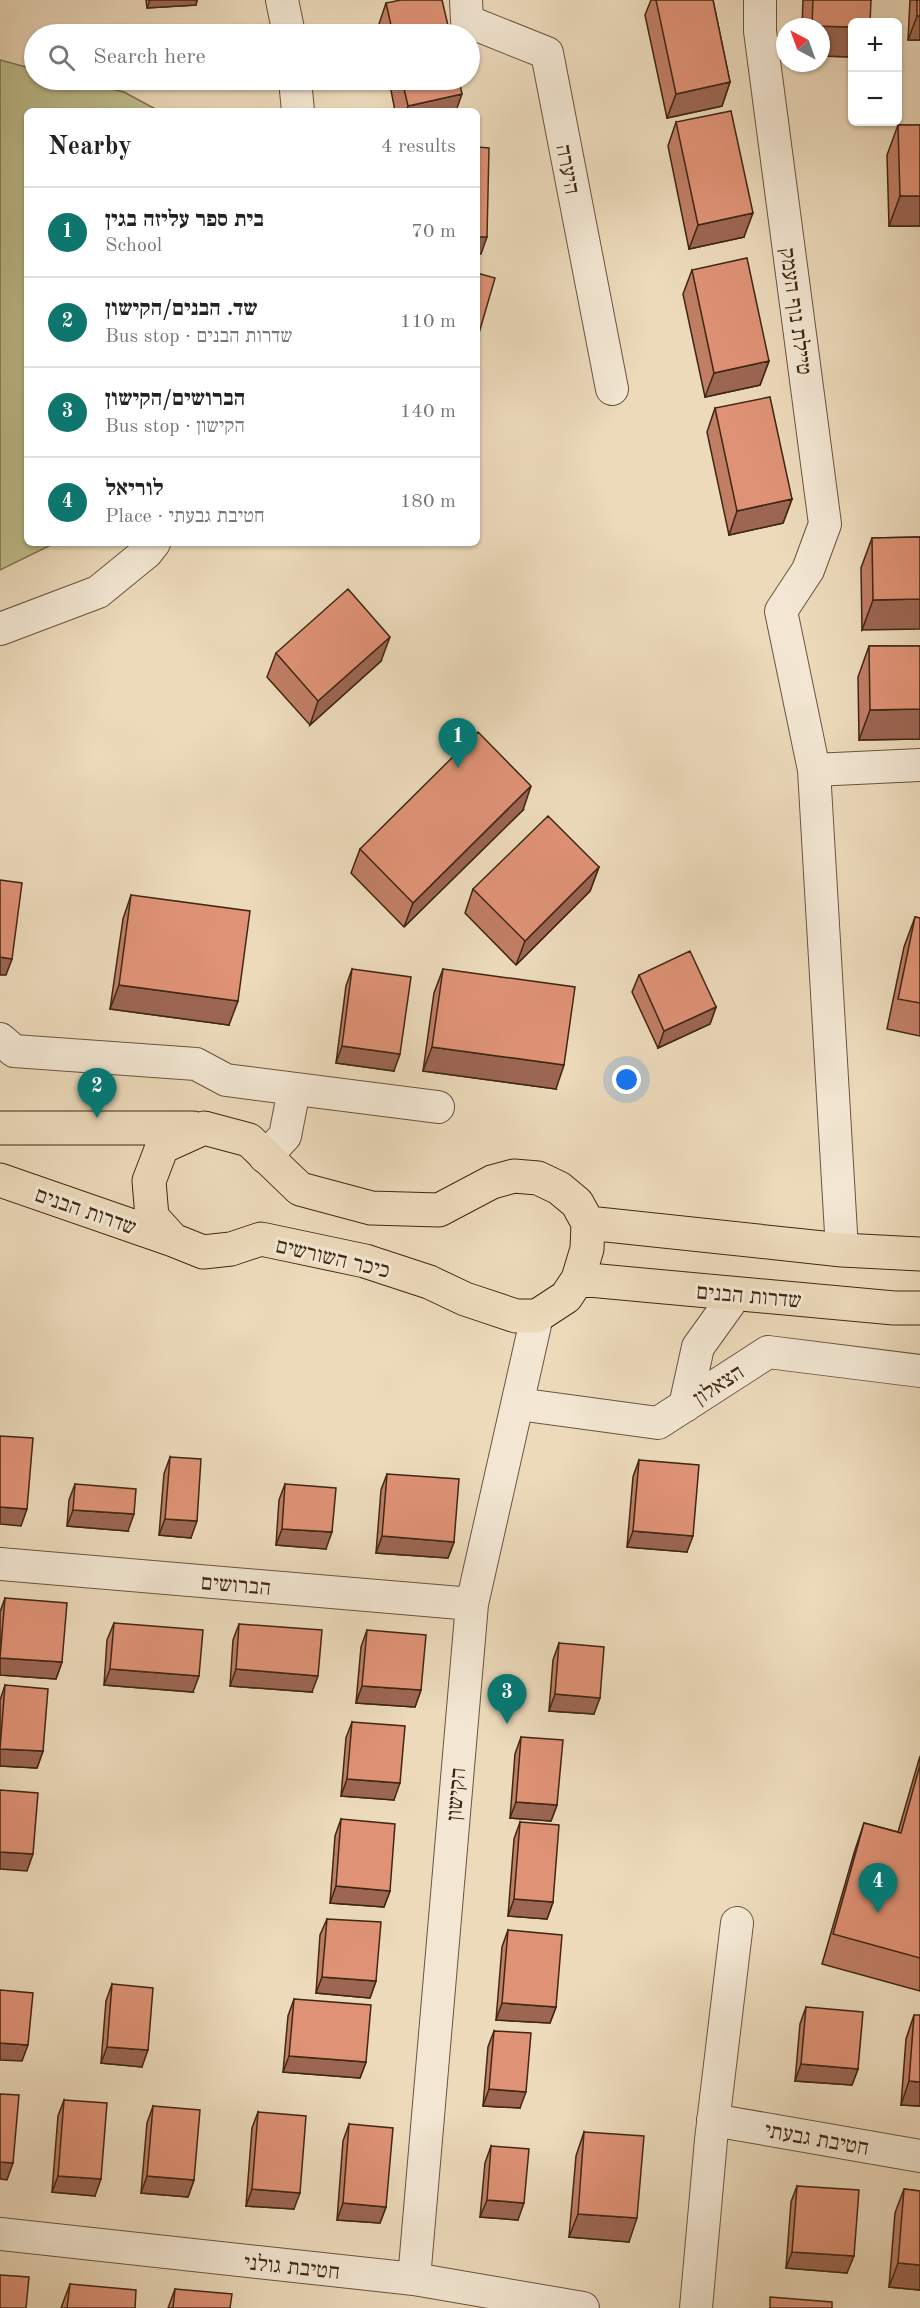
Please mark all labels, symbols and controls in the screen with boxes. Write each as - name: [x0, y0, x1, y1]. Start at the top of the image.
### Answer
- north arrow: [776, 18, 830, 72]
- map controls: [848, 18, 902, 126]
- button: +: [848, 18, 902, 72]
- search box: [24, 24, 480, 90]
- icon: search: [45, 41, 78, 74]
- text: Search here: [93, 46, 206, 68]
- button: −: [848, 72, 902, 126]
- text: Nearby: [48, 134, 132, 160]
- text: 4 results: [381, 137, 456, 157]
- street label: היערה: [551, 143, 583, 196]
- text: בית ספר עליזה בגין: [105, 209, 264, 231]
- text: 1: [62, 222, 73, 242]
- text: 70 m: [411, 222, 456, 242]
- text: School: [105, 236, 162, 256]
- street label: טיילת נוף העמק: [775, 246, 816, 376]
- text: שד. הבנים/הקישון: [105, 298, 258, 320]
- text: 2: [62, 312, 73, 332]
- text: 110 m: [400, 312, 456, 332]
- text: Bus stop · שדרות הבנים: [105, 327, 293, 347]
- text: הברושים/הקישון: [105, 388, 245, 410]
- text: 3: [62, 402, 73, 422]
- text: 140 m: [400, 402, 456, 422]
- text: Bus stop · הקישון: [105, 417, 245, 437]
- text: לוריאל: [105, 478, 164, 500]
- text: 4: [62, 492, 73, 512]
- text: 180 m: [400, 492, 456, 512]
- text: Place · חטיבת גבעתי: [105, 507, 265, 527]
- pin: 1: [438, 718, 478, 768]
- your location: [612, 1065, 641, 1094]
- pin: 2: [78, 1068, 116, 1118]
- street label: שדרות הבנים: [32, 1184, 139, 1239]
- street label: כיכר השורשים: [273, 1235, 392, 1283]
- street label: שדרות הבנים: [695, 1281, 802, 1313]
- street label: הצאלון: [689, 1361, 748, 1410]
- street label: הברושים: [200, 1572, 272, 1600]
- pin: 3: [488, 1674, 526, 1724]
- street label: הקישון: [444, 1767, 470, 1822]
- pin: 4: [858, 1864, 898, 1913]
- street label: חטיבת גבעתי: [763, 2120, 871, 2160]
- street label: חטיבת גולני: [243, 2251, 341, 2284]

